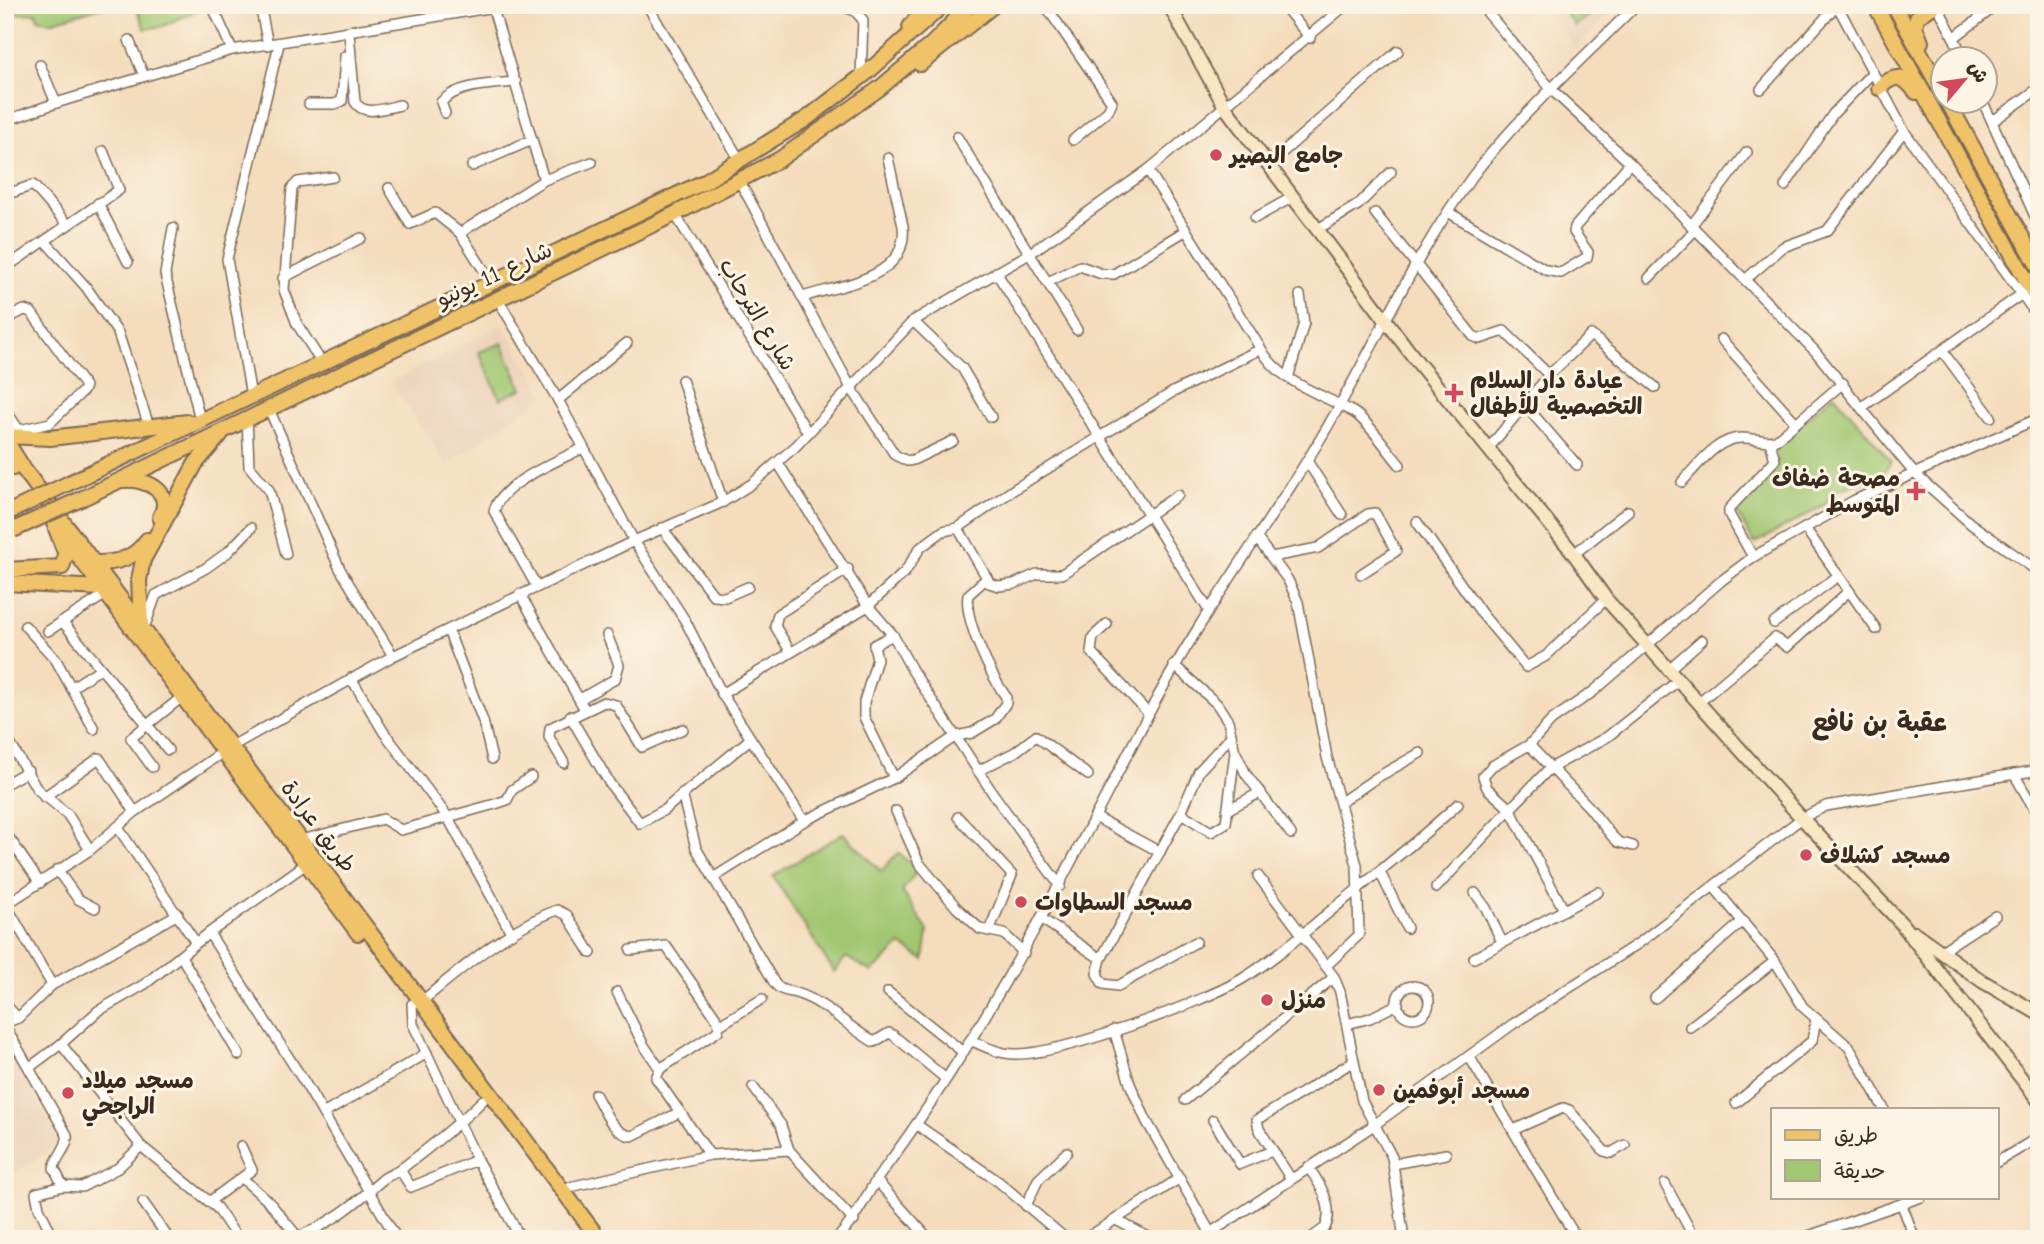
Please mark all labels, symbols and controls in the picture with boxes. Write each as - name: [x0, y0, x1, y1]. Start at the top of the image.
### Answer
- north arrow: [1928, 46, 1998, 116]
- text: ش: [1963, 58, 1993, 87]
- place label: جامع البصير: [1228, 142, 1343, 172]
- marker: جامع البصير: [1208, 147, 1224, 163]
- street label: شارع 11 يونيو: [431, 236, 557, 315]
- street label: شارع الترحاب: [712, 253, 802, 376]
- place label: عيادة دار السلام التخصصية للأطفال: [1470, 367, 1643, 420]
- marker: عيادة دار السلام التخصصية للأطفال: [1444, 383, 1464, 403]
- place label: مصحة ضفاف المتوسط: [1772, 465, 1900, 519]
- marker: مصحة ضفاف المتوسط: [1906, 481, 1926, 501]
- district label: عقبة بن نافع: [1811, 708, 1947, 741]
- street label: طريق عرادة: [275, 775, 362, 878]
- place label: مسجد كشلاف: [1820, 842, 1951, 869]
- marker: مسجد كشلاف: [1798, 847, 1814, 863]
- place label: مسجد السطاوات: [1035, 889, 1193, 917]
- marker: مسجد السطاوات: [1013, 894, 1029, 910]
- place label: منزل: [1281, 987, 1326, 1014]
- marker: منزل: [1259, 992, 1275, 1008]
- place label: مسجد ميلاد الراجحي: [82, 1067, 194, 1127]
- place label: مسجد أبوفمين: [1393, 1076, 1530, 1105]
- marker: مسجد أبوفمين: [1371, 1082, 1387, 1098]
- marker: مسجد ميلاد الراجحي: [60, 1085, 76, 1101]
- legend: [1771, 1108, 1998, 1198]
- text: طريق: [1834, 1123, 1878, 1147]
- text: حديقة: [1834, 1159, 1885, 1183]

